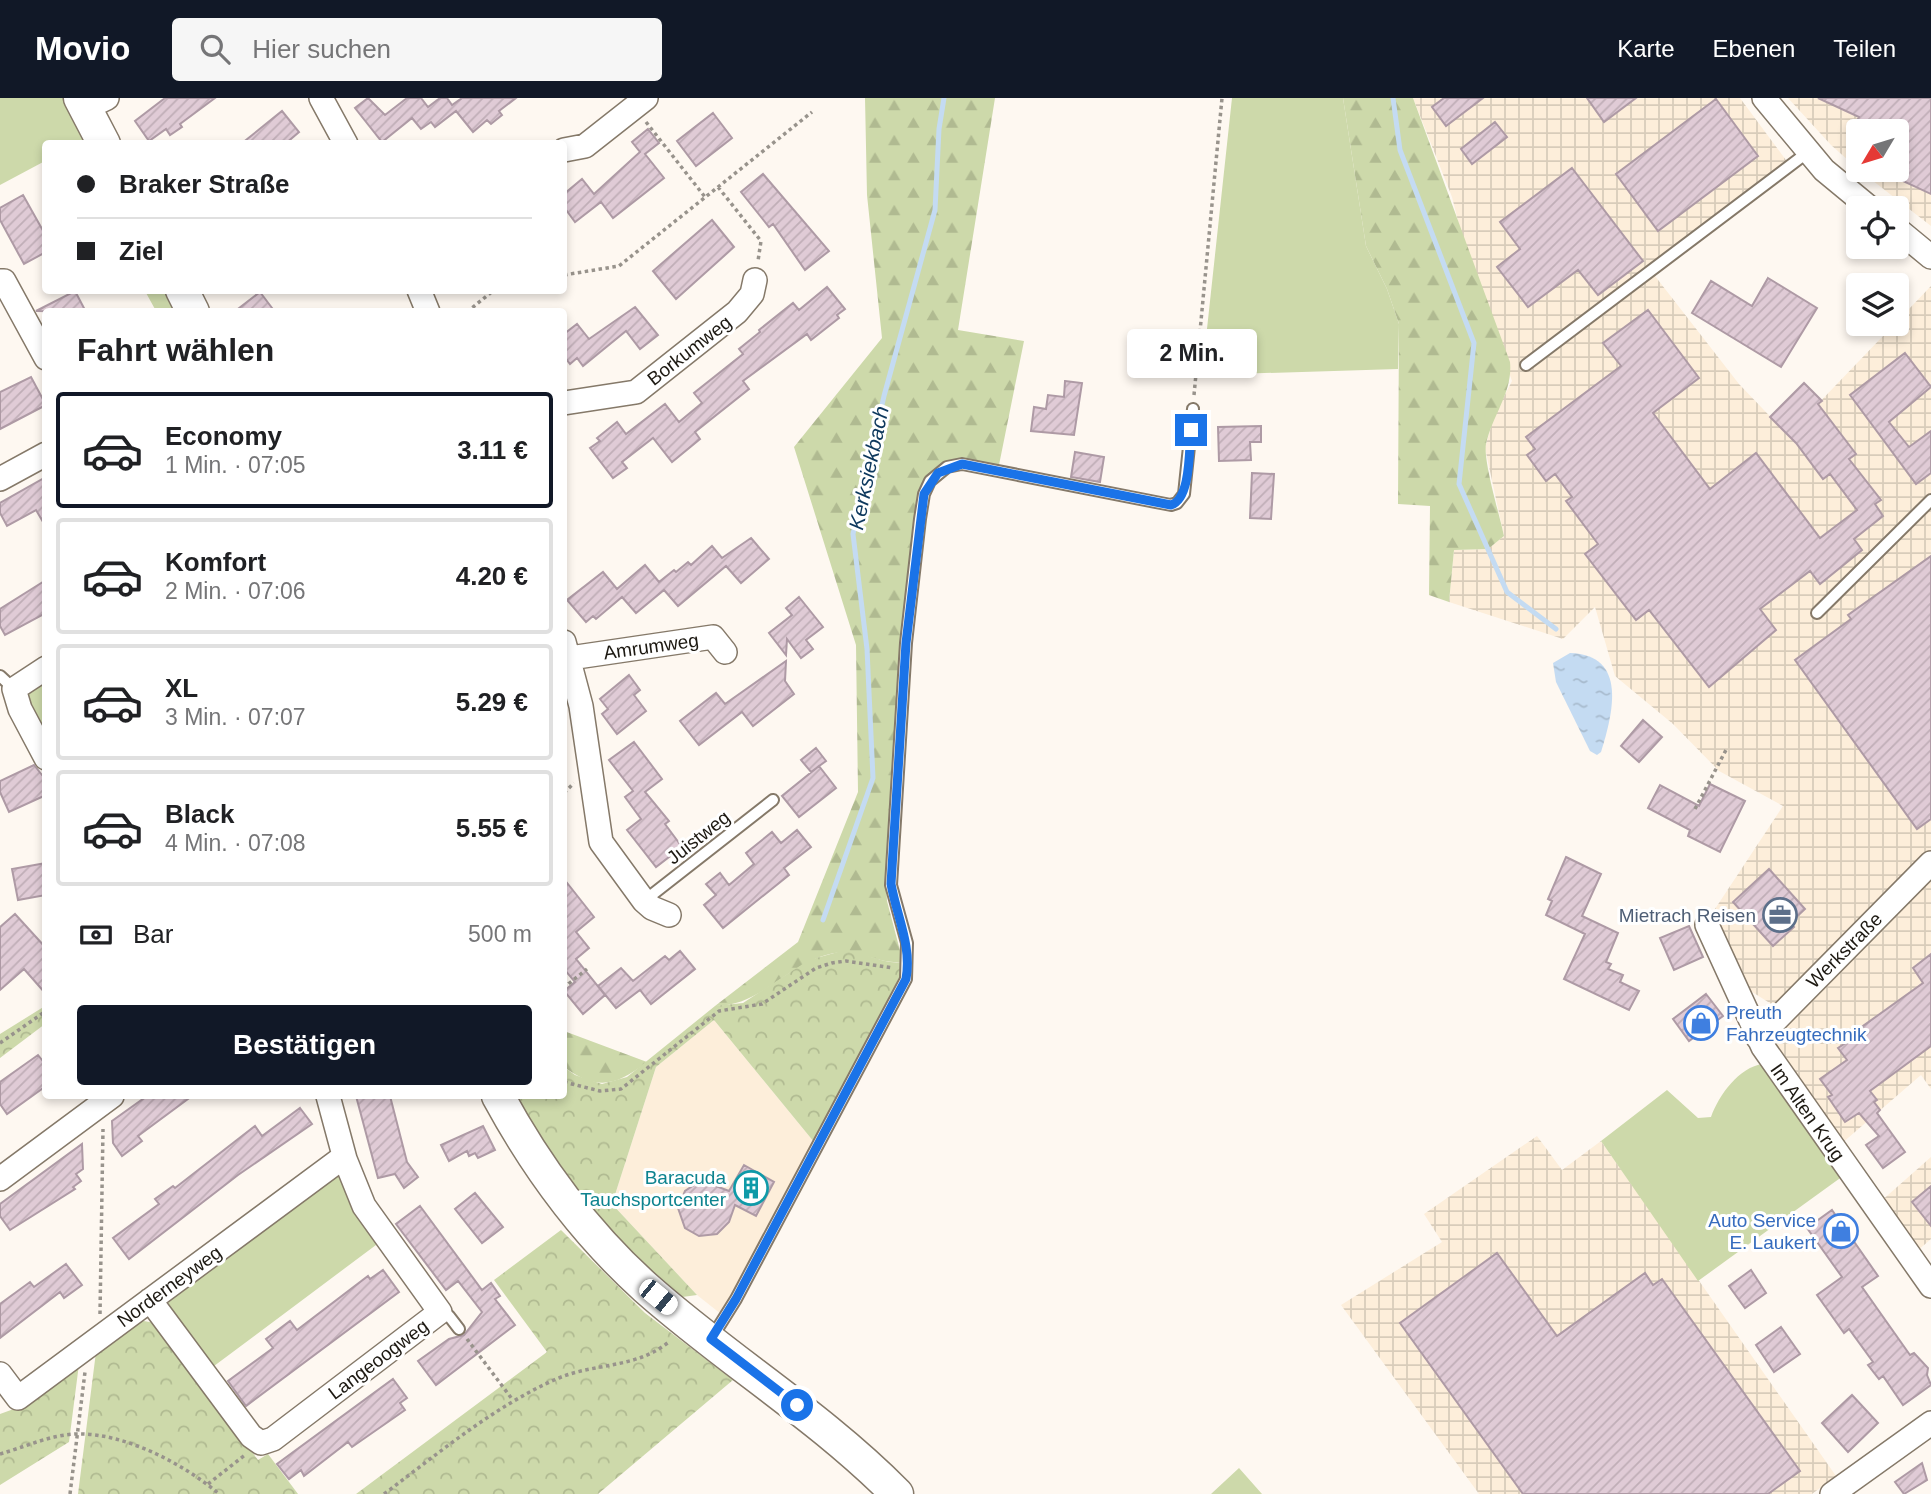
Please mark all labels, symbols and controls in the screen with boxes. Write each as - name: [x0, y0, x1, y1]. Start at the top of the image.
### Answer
- search box: [172, 18, 662, 81]
- text: Movio: [35, 30, 130, 67]
- icon: search: [196, 30, 234, 68]
- text: Hier suchen: [252, 34, 391, 64]
- text: Karte: [1617, 35, 1675, 62]
- text: Ebenen: [1713, 35, 1795, 62]
- text: Teilen: [1833, 35, 1896, 62]
- north arrow: [1846, 119, 1909, 182]
- map controls: [1846, 119, 1909, 336]
- text: Braker Straße: [119, 169, 290, 199]
- button: locate: [1846, 196, 1909, 259]
- text: Ziel: [119, 236, 164, 266]
- button: layers: [1846, 273, 1909, 336]
- street label: Borkumweg: [643, 311, 735, 390]
- callout: 2 Min.: [1126, 328, 1256, 378]
- text: Fahrt wählen: [77, 332, 274, 368]
- text: 2 Min.: [1159, 340, 1225, 366]
- water label: Kerksiekbach: [844, 404, 893, 532]
- route end: [1175, 414, 1207, 446]
- icon: car: [81, 419, 144, 482]
- text: Economy: [165, 421, 282, 451]
- text: 3.11 €: [457, 435, 528, 465]
- text: 1 Min. · 07:05: [165, 452, 306, 478]
- icon: car: [81, 545, 144, 608]
- text: Komfort: [165, 547, 266, 577]
- text: 4.20 €: [456, 561, 528, 591]
- text: 2 Min. · 07:06: [165, 578, 306, 604]
- street label: Amrumweg: [602, 629, 700, 664]
- icon: car: [81, 671, 144, 734]
- text: XL: [165, 673, 198, 703]
- text: 5.29 €: [456, 687, 528, 717]
- text: 3 Min. · 07:07: [165, 704, 306, 730]
- icon: car: [81, 797, 144, 860]
- text: Black: [165, 799, 234, 829]
- street label: Juistweg: [663, 806, 734, 868]
- text: 5.55 €: [456, 813, 528, 843]
- text: 4 Min. · 07:08: [165, 830, 306, 856]
- office icon: Mietrach Reisen: [1761, 896, 1799, 934]
- place label: Mietrach Reisen: [1619, 905, 1756, 926]
- street label: Werkstraße: [1802, 908, 1886, 992]
- icon: cash: [77, 916, 115, 954]
- text: Bar: [133, 919, 173, 949]
- text: 500 m: [468, 921, 532, 947]
- place label: Preuth Fahrzeugtechnik: [1726, 1002, 1867, 1045]
- shop icon: Preuth Fahrzeugtechnik: [1682, 1004, 1720, 1042]
- button: Bestätigen: [77, 1005, 532, 1085]
- street label: Im Alten Krug: [1766, 1060, 1849, 1165]
- place label: Baracuda Tauchsportcenter: [580, 1167, 727, 1210]
- building icon: Baracuda Tauchsportcenter: [732, 1169, 770, 1207]
- place label: Auto Service E. Laukert: [1708, 1210, 1817, 1253]
- shop icon: Auto Service E. Laukert: [1822, 1212, 1860, 1250]
- street label: Norderneyweg: [113, 1242, 225, 1331]
- car: [636, 1276, 681, 1318]
- street label: Langeoogweg: [324, 1315, 432, 1404]
- route start: [781, 1389, 813, 1421]

